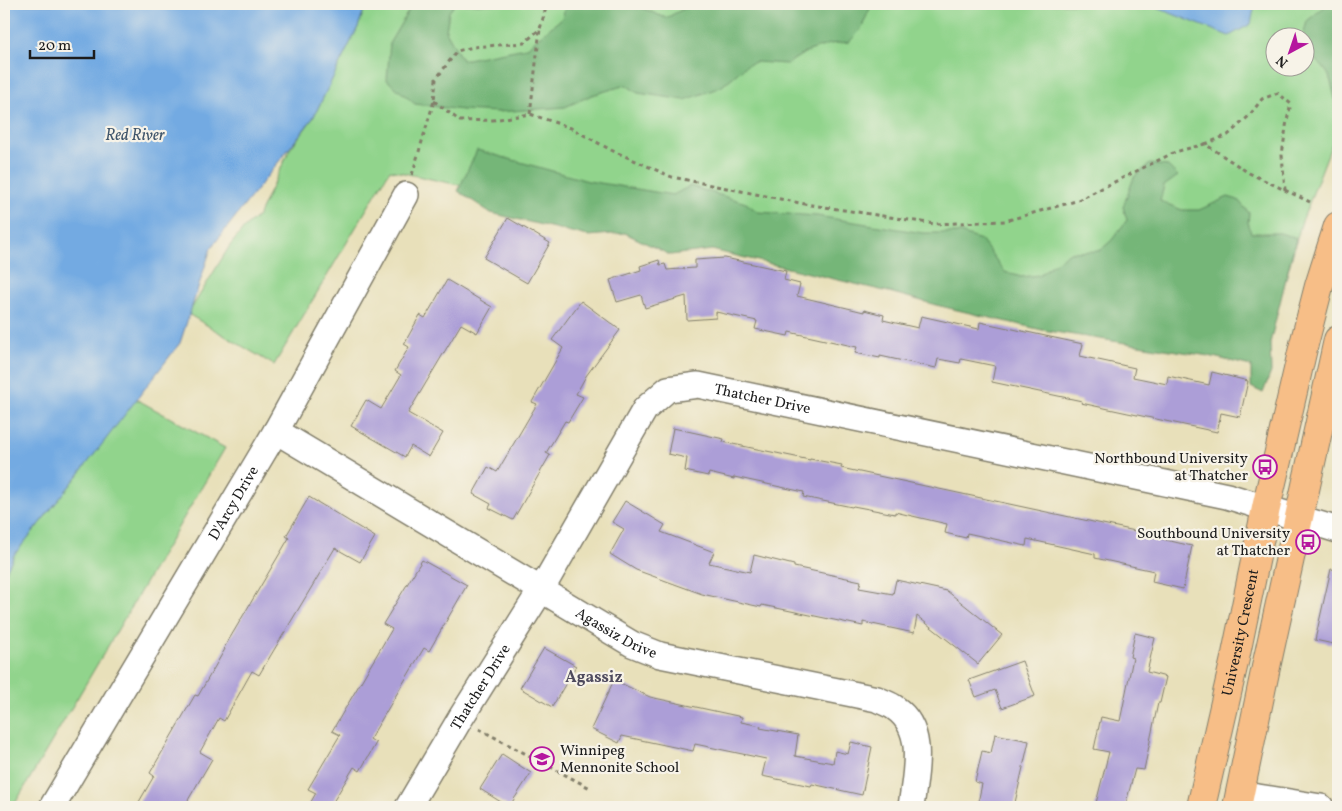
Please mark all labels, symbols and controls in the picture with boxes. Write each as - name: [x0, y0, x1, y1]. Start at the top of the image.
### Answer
- scale bar: [30, 28, 94, 60]
- north arrow: [1264, 28, 1314, 78]
- text: 20 m: [38, 36, 71, 57]
- text: N: [1273, 50, 1293, 71]
- water label: Red River: [105, 125, 166, 147]
- street label: Thatcher Drive: [712, 380, 812, 420]
- place label: Northbound University at Thatcher: [1094, 449, 1248, 487]
- bus stop icon: Northbound University at Thatcher: [1252, 454, 1278, 480]
- street label: D'Arcy Drive: [204, 463, 265, 545]
- place label: Southbound University at Thatcher: [1137, 524, 1290, 562]
- bus stop icon: Southbound University at Thatcher: [1295, 529, 1321, 555]
- street label: University Crescent: [1218, 567, 1265, 698]
- street label: Agassiz Drive: [571, 603, 660, 665]
- street label: Thatcher Drive: [446, 641, 516, 735]
- district label: Agassiz: [565, 667, 623, 689]
- place label: Winnipeg Mennonite School: [560, 741, 679, 779]
- school or university icon: Winnipeg Mennonite School: [529, 746, 555, 772]

